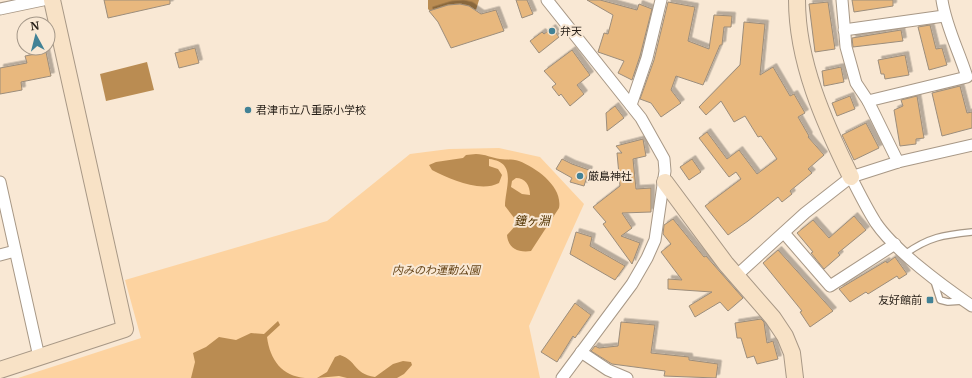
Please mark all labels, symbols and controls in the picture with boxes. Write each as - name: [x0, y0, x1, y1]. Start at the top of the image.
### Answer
- north arrow: [16, 16, 56, 56]
- text: N: [30, 19, 40, 34]
- place label: 弁天: [560, 24, 582, 38]
- marker: 弁天: [547, 26, 557, 36]
- place label: 君津市立八重原小学校: [256, 103, 366, 117]
- marker: 君津市立八重原小学校: [243, 105, 253, 115]
- place label: 厳島神社: [588, 169, 632, 183]
- marker: 厳島神社: [575, 171, 585, 181]
- water label: 鐘ヶ淵: [514, 213, 552, 228]
- park label: 内みのわ運動公園: [392, 263, 482, 277]
- place label: 友好館前: [878, 293, 922, 307]
- marker: 友好館前: [925, 295, 935, 305]

